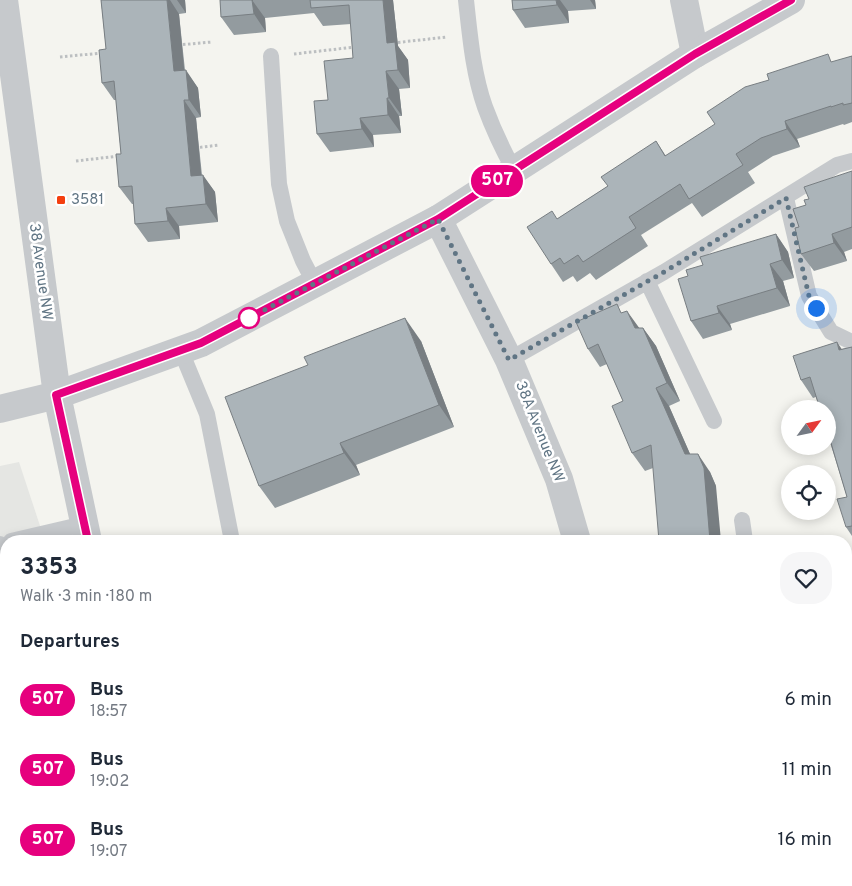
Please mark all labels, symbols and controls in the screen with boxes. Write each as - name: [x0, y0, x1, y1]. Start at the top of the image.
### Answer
- line badge: 507: [468, 165, 526, 197]
- text: 507: [481, 169, 513, 192]
- place label: 3581: [71, 191, 104, 210]
- marker: 3581: [55, 194, 67, 206]
- street label: 38 Avenue NW: [24, 222, 56, 322]
- your location: [804, 296, 829, 321]
- unlabelled marker: [238, 307, 260, 329]
- street label: 38A Avenue NW: [510, 379, 568, 485]
- north arrow: [781, 400, 836, 455]
- map controls: [781, 400, 836, 520]
- button: locate: [781, 465, 836, 520]
- button: heart: [780, 552, 832, 604]
- text: 3353: [20, 553, 78, 583]
- text: Walk · 3 min · 180 m: [20, 587, 152, 607]
- text: Departures: [20, 630, 120, 654]
- text: Bus: [90, 678, 124, 702]
- text: 507: [31, 688, 64, 711]
- text: 6 min: [785, 688, 832, 712]
- text: 18:57: [90, 702, 127, 722]
- text: Bus: [90, 748, 124, 772]
- text: 507: [31, 758, 64, 781]
- text: 11 min: [782, 758, 832, 782]
- text: 19:02: [90, 772, 129, 792]
- text: Bus: [90, 818, 124, 842]
- text: 507: [31, 828, 64, 851]
- text: 16 min: [777, 828, 832, 852]
- text: 19:07: [90, 842, 127, 862]

